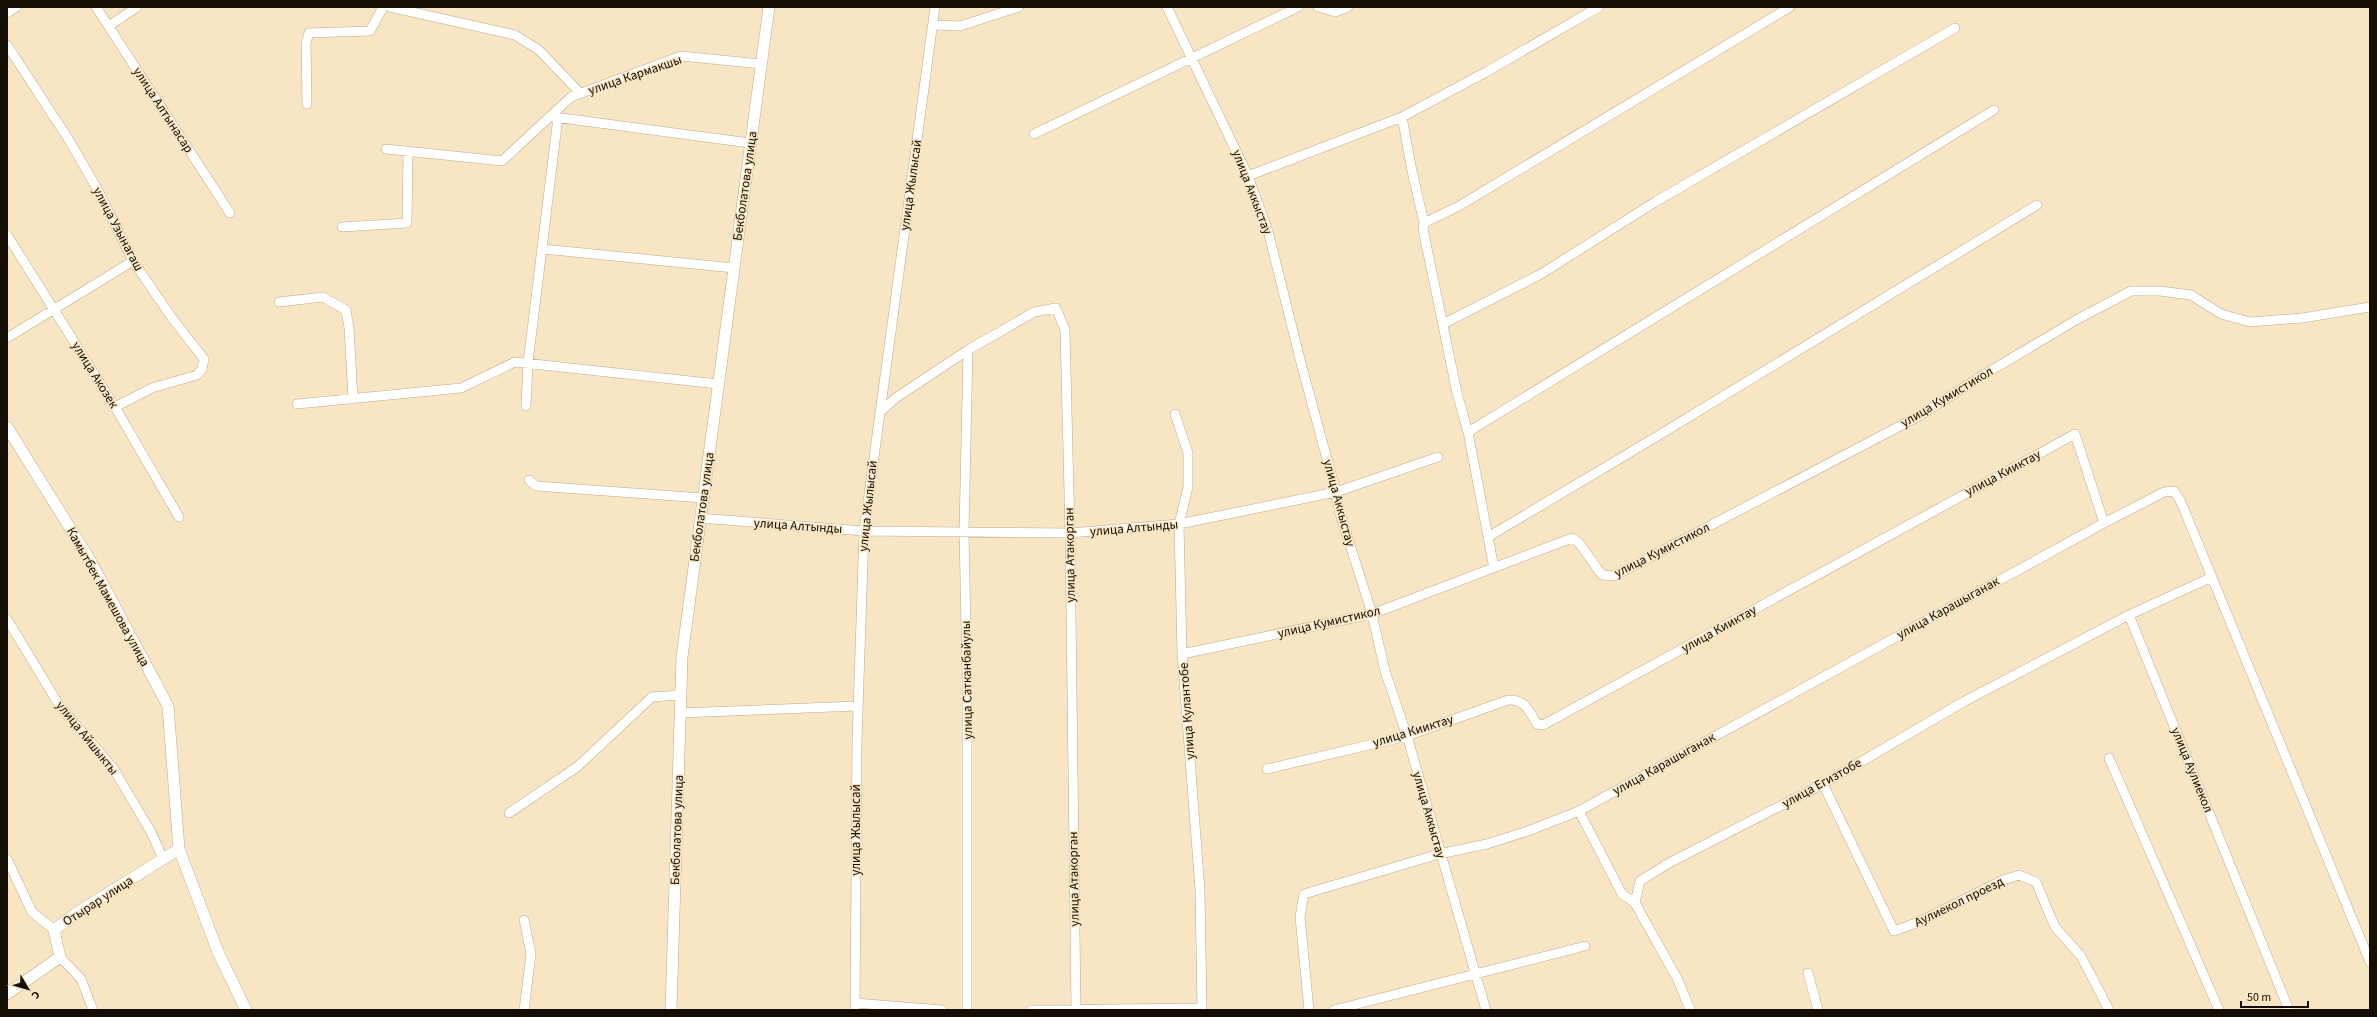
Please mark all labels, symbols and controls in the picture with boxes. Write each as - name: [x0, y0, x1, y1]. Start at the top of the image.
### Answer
- street label: улица Кармакшы: [586, 51, 684, 99]
- street label: улица Алтынасар: [128, 64, 198, 156]
- street label: Бекболатова улица: [728, 130, 762, 242]
- street label: улица Жылысай: [896, 138, 926, 232]
- street label: улица Аккыстау: [1228, 147, 1276, 237]
- street label: улица Узынагаш: [88, 184, 148, 274]
- street label: улица Акозек: [67, 338, 123, 412]
- street label: улица Кумистикол: [1897, 362, 1997, 432]
- street label: улица Кииктау: [1962, 445, 2044, 501]
- street label: Бекболатова улица: [685, 451, 719, 563]
- street label: улица Аккыстау: [1319, 457, 1359, 549]
- street label: улица Жылысай: [854, 460, 882, 552]
- street label: улица Атакорган: [1060, 507, 1080, 603]
- street label: улица Алтынды: [753, 514, 843, 538]
- street label: улица Алтынды: [1089, 515, 1179, 541]
- street label: улица Кумистикол: [1611, 518, 1713, 582]
- street label: Камытбек Мамешова улица: [62, 524, 154, 670]
- street label: улица Карашыганак: [1894, 572, 2003, 644]
- street label: улица Кумистикол: [1276, 601, 1382, 643]
- street label: улица Кииктау: [1678, 601, 1760, 657]
- street label: улица Сатканбайулы: [957, 620, 977, 740]
- street label: улица Кулантобе: [1175, 662, 1199, 760]
- street label: улица Айшыкты: [52, 697, 122, 779]
- street label: улица Кииктау: [1370, 710, 1456, 752]
- street label: улица Аулиекол: [2167, 725, 2217, 815]
- street label: улица Карашыганак: [1610, 728, 1719, 800]
- street label: улица Егизтобе: [1779, 754, 1865, 812]
- street label: улица Аккыстау: [1408, 769, 1450, 861]
- street label: Бекболатова улица: [666, 774, 688, 886]
- street label: улица Жылысай: [847, 784, 865, 876]
- street label: улица Атакорган: [1064, 831, 1084, 927]
- street label: Отырар улица: [59, 871, 137, 931]
- street label: Аулиекол проезд: [1911, 873, 2007, 931]
- north arrow: [8, 969, 48, 1009]
- scale bar: [2241, 983, 2308, 1009]
- text: С: [27, 988, 43, 1002]
- text: 50 m: [2247, 989, 2271, 1006]

